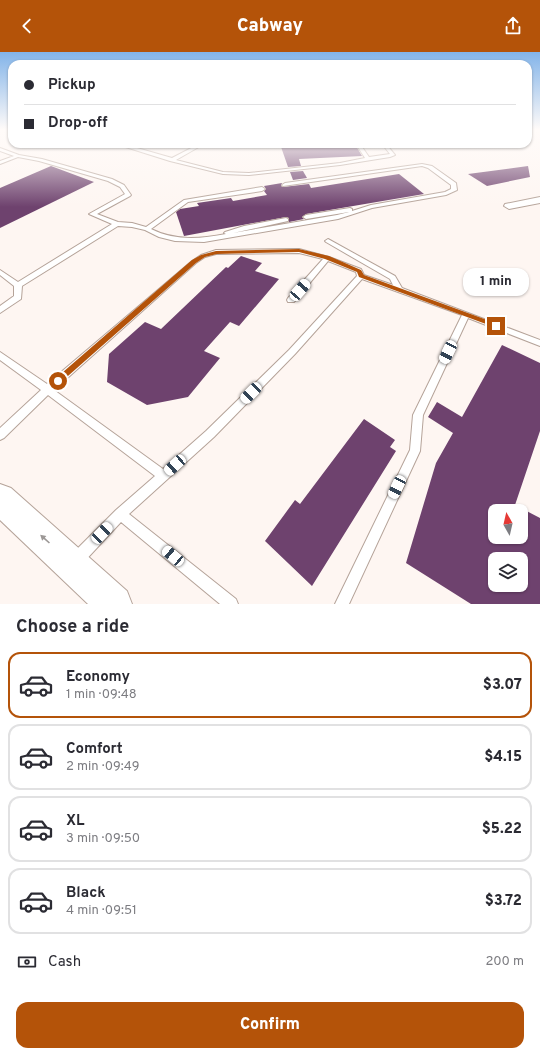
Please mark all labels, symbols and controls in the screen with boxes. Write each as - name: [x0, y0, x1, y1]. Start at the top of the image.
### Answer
- icon: back: [16, 15, 38, 37]
- text: Cabway: [237, 15, 303, 38]
- icon: share: [502, 15, 524, 37]
- text: Pickup: [48, 76, 96, 95]
- text: Drop-off: [48, 114, 108, 133]
- callout: 1 min: [463, 268, 529, 296]
- text: 1 min: [480, 274, 512, 290]
- car: [288, 277, 312, 303]
- route end: [487, 317, 505, 335]
- car: [437, 339, 459, 365]
- route start: [49, 372, 67, 390]
- car: [238, 380, 264, 406]
- car: [162, 453, 188, 477]
- car: [386, 474, 408, 500]
- north arrow: [488, 504, 528, 544]
- map controls: [488, 504, 528, 592]
- car: [89, 520, 115, 546]
- one-way arrow: [39, 535, 50, 544]
- car: [160, 544, 186, 568]
- button: layers: [488, 552, 528, 592]
- text: Choose a ride: [16, 616, 129, 639]
- icon: car: [18, 667, 54, 703]
- text: Economy: [66, 668, 130, 687]
- text: $3.07: [483, 676, 522, 695]
- text: 1 min · 09:48: [66, 687, 137, 703]
- icon: car: [18, 739, 54, 775]
- text: Comfort: [66, 740, 123, 759]
- text: $4.15: [484, 748, 522, 767]
- text: 2 min · 09:49: [66, 759, 139, 775]
- icon: car: [18, 811, 54, 847]
- text: XL: [66, 812, 84, 831]
- text: $5.22: [482, 820, 522, 839]
- text: 3 min · 09:50: [66, 831, 140, 847]
- icon: car: [18, 883, 54, 919]
- text: Black: [66, 884, 106, 903]
- text: $3.72: [485, 892, 522, 911]
- text: 4 min · 09:51: [66, 903, 137, 919]
- icon: cash: [16, 951, 38, 973]
- text: Cash: [48, 953, 81, 972]
- text: 200 m: [485, 954, 524, 970]
- button: Confirm: [16, 1002, 524, 1048]

